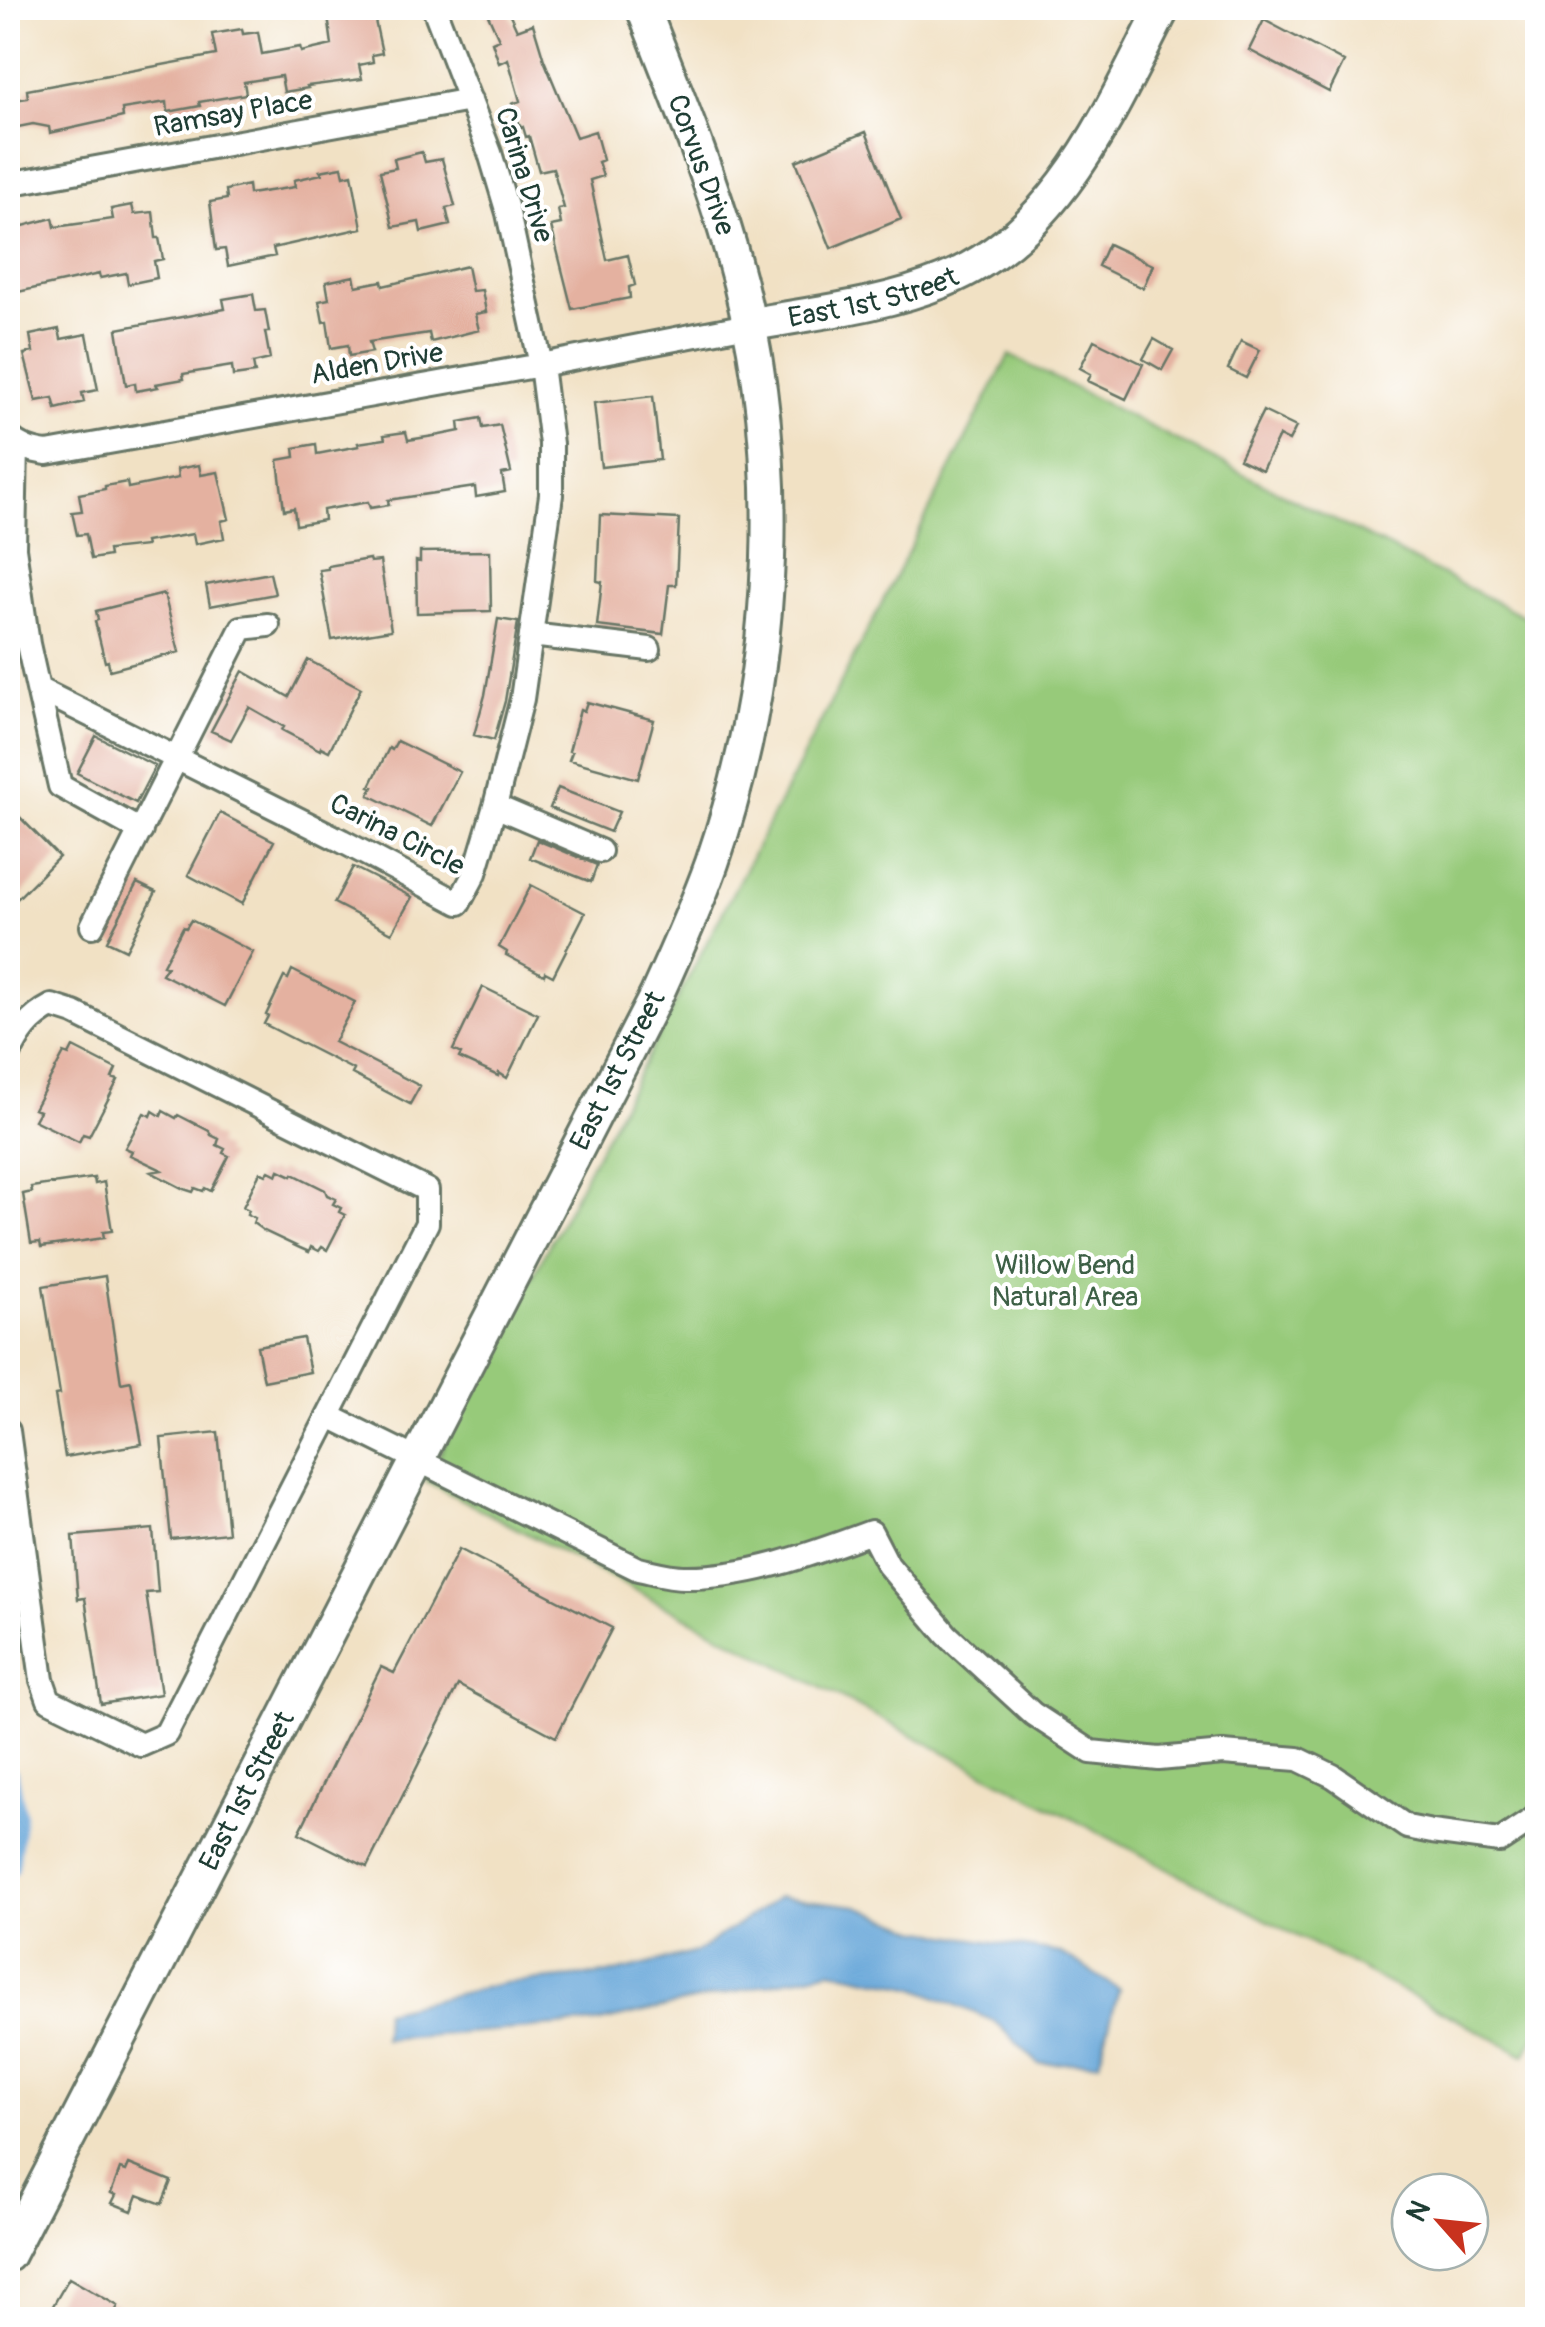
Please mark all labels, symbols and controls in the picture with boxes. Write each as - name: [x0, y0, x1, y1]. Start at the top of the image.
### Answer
- street label: Ramsay Place: [151, 83, 315, 145]
- street label: Corvus Drive: [659, 90, 743, 240]
- street label: Carina Drive: [487, 103, 561, 247]
- street label: East 1st Street: [785, 259, 964, 335]
- street label: Alden Drive: [308, 335, 446, 393]
- street label: Carina Circle: [324, 786, 471, 884]
- street label: East 1st Street: [562, 985, 673, 1156]
- park label: Willow Bend Natural Area: [992, 1248, 1138, 1315]
- street label: East 1st Street: [191, 1705, 303, 1876]
- north arrow: [1390, 2172, 1490, 2272]
- text: N: [1399, 2195, 1439, 2228]

